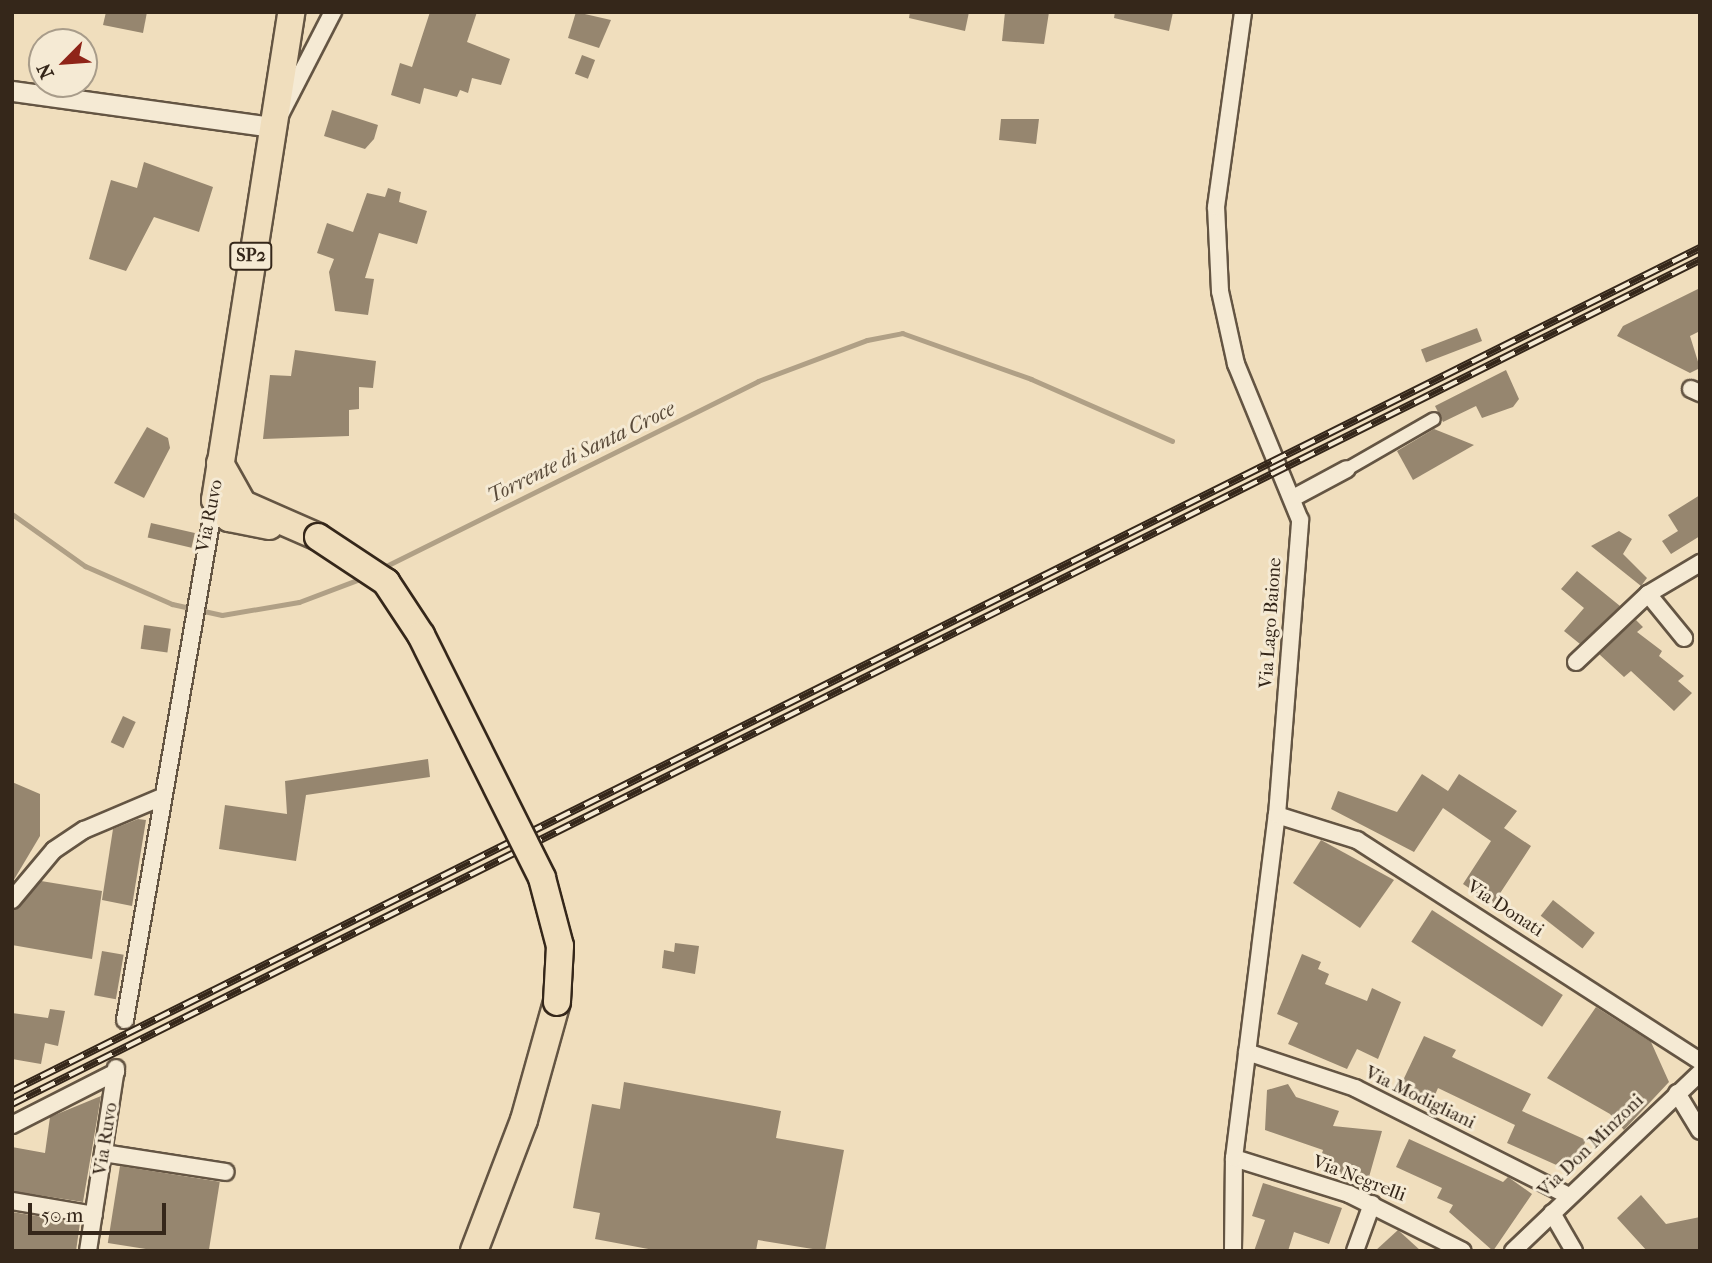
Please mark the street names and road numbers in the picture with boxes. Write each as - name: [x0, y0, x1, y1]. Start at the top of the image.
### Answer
- road number: SP2: [228, 242, 274, 270]
- street label: Via Ruvo: [192, 478, 228, 554]
- street label: Via Lago Baione: [1255, 557, 1287, 689]
- street label: Via Donati: [1462, 876, 1548, 942]
- street label: Via Modigliani: [1361, 1061, 1479, 1135]
- street label: Via Don Minzoni: [1533, 1090, 1649, 1202]
- street label: Via Ruvo: [89, 1101, 123, 1177]
- street label: Via Negrelli: [1309, 1151, 1409, 1207]

